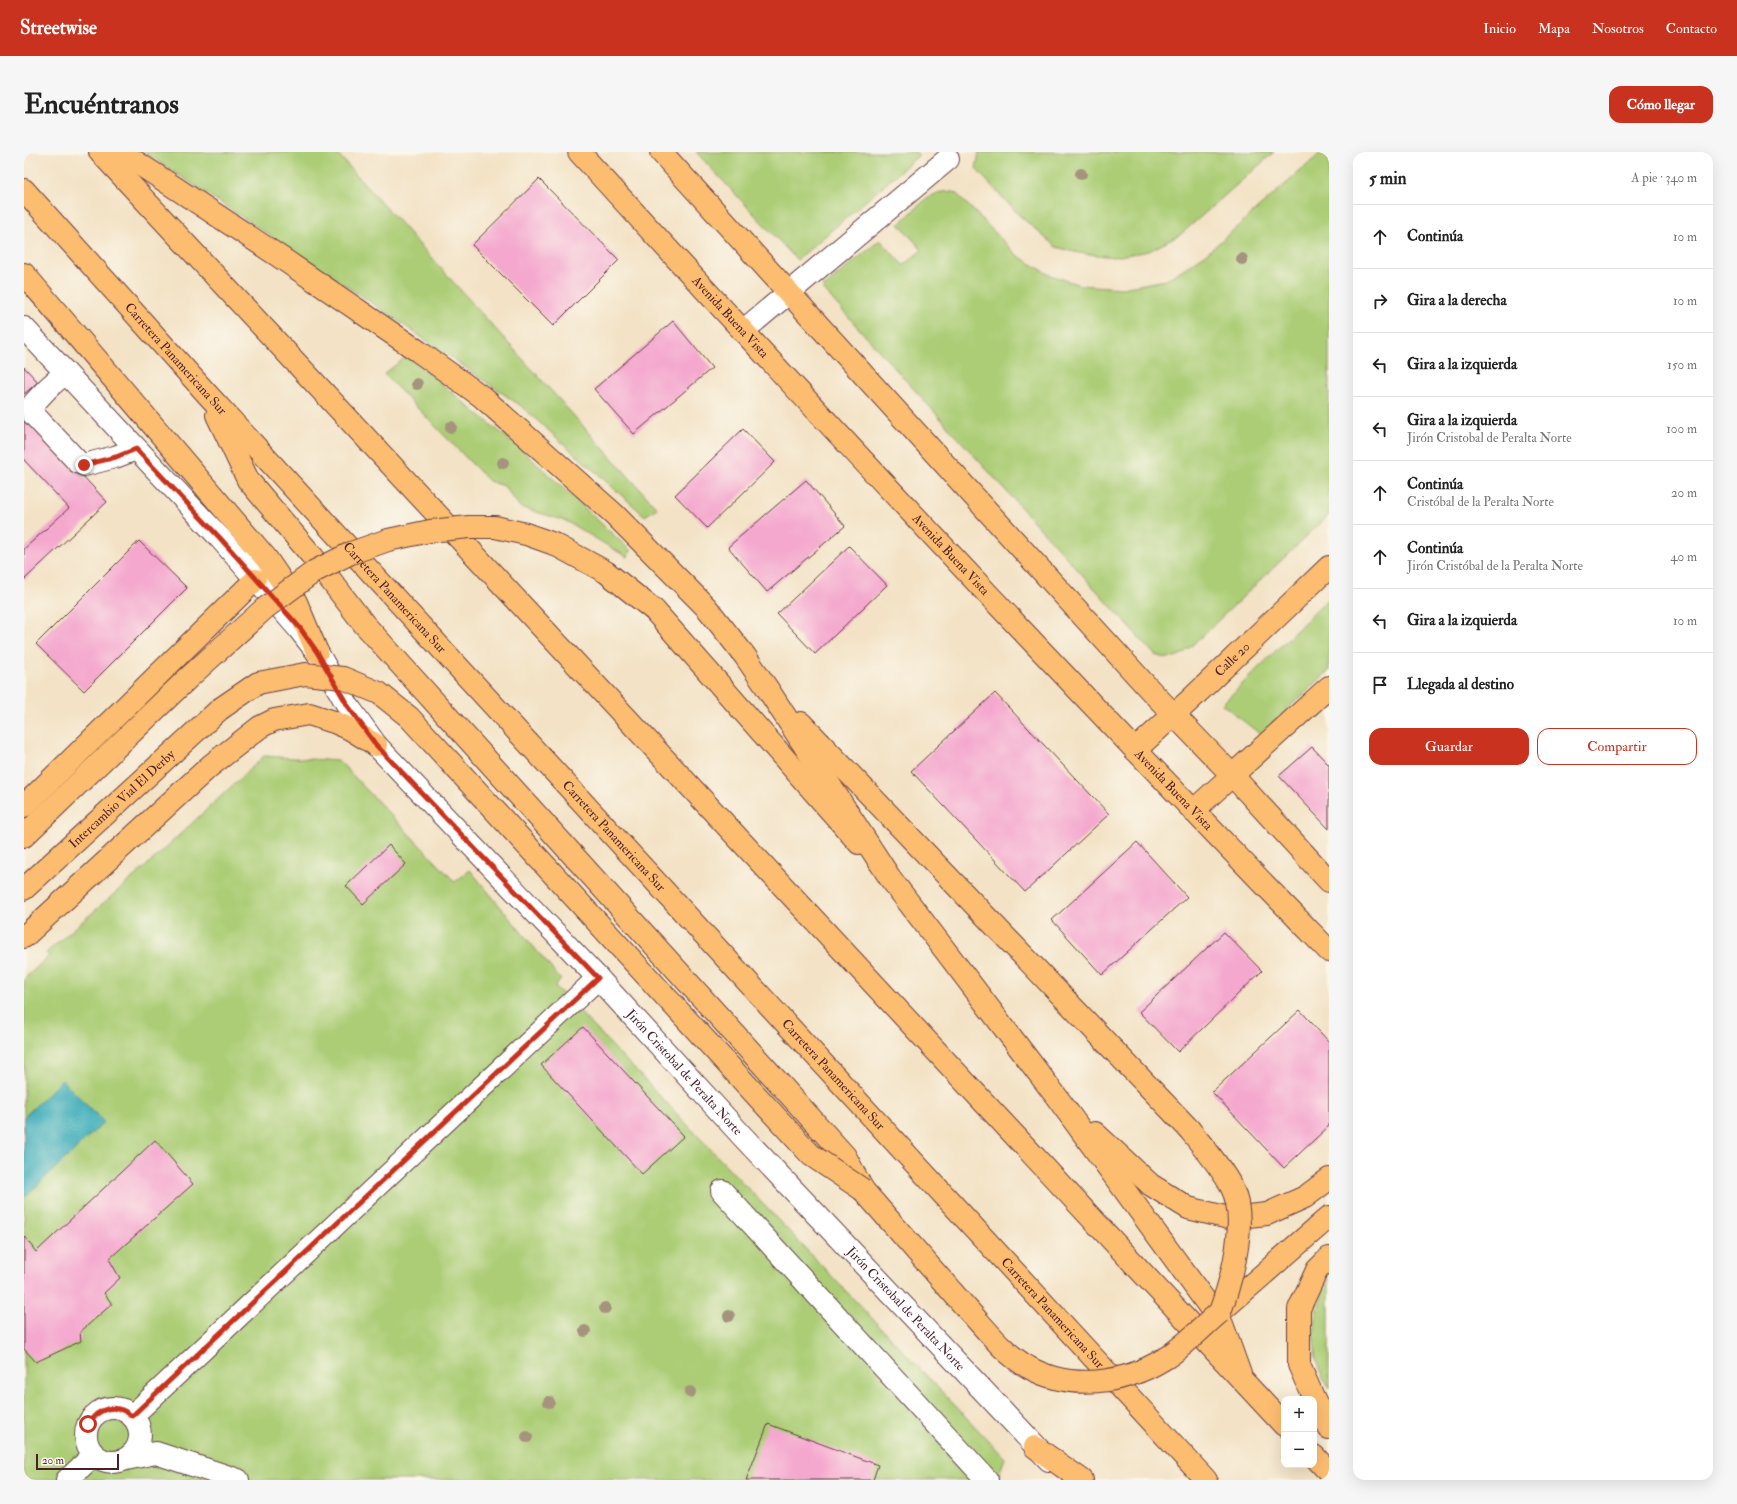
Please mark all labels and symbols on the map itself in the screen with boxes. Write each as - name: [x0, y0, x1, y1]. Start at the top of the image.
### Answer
- street label: Avenida Buena Vista: [688, 272, 772, 362]
- street label: Carretera Panamericana Sur: [121, 300, 230, 418]
- route end: [75, 456, 93, 474]
- street label: Avenida Buena Vista: [908, 510, 993, 599]
- street label: Carretera Panamericana Sur: [340, 539, 450, 657]
- street label: Calle 20: [1211, 639, 1253, 680]
- street label: Avenida Buena Vista: [1131, 745, 1216, 834]
- street label: Intercambio Vial El Derby: [66, 746, 179, 852]
- street label: Carretera Panamericana Sur: [559, 777, 669, 895]
- street label: Jirón Cristobal de Peralta Norte: [622, 1005, 746, 1139]
- street label: Carretera Panamericana Sur: [778, 1016, 888, 1134]
- street label: Jirón Cristobal de Peralta Norte: [843, 1243, 969, 1375]
- street label: Carretera Panamericana Sur: [998, 1254, 1108, 1372]
- route start: [79, 1415, 97, 1433]
- scale bar: [36, 1452, 119, 1471]

